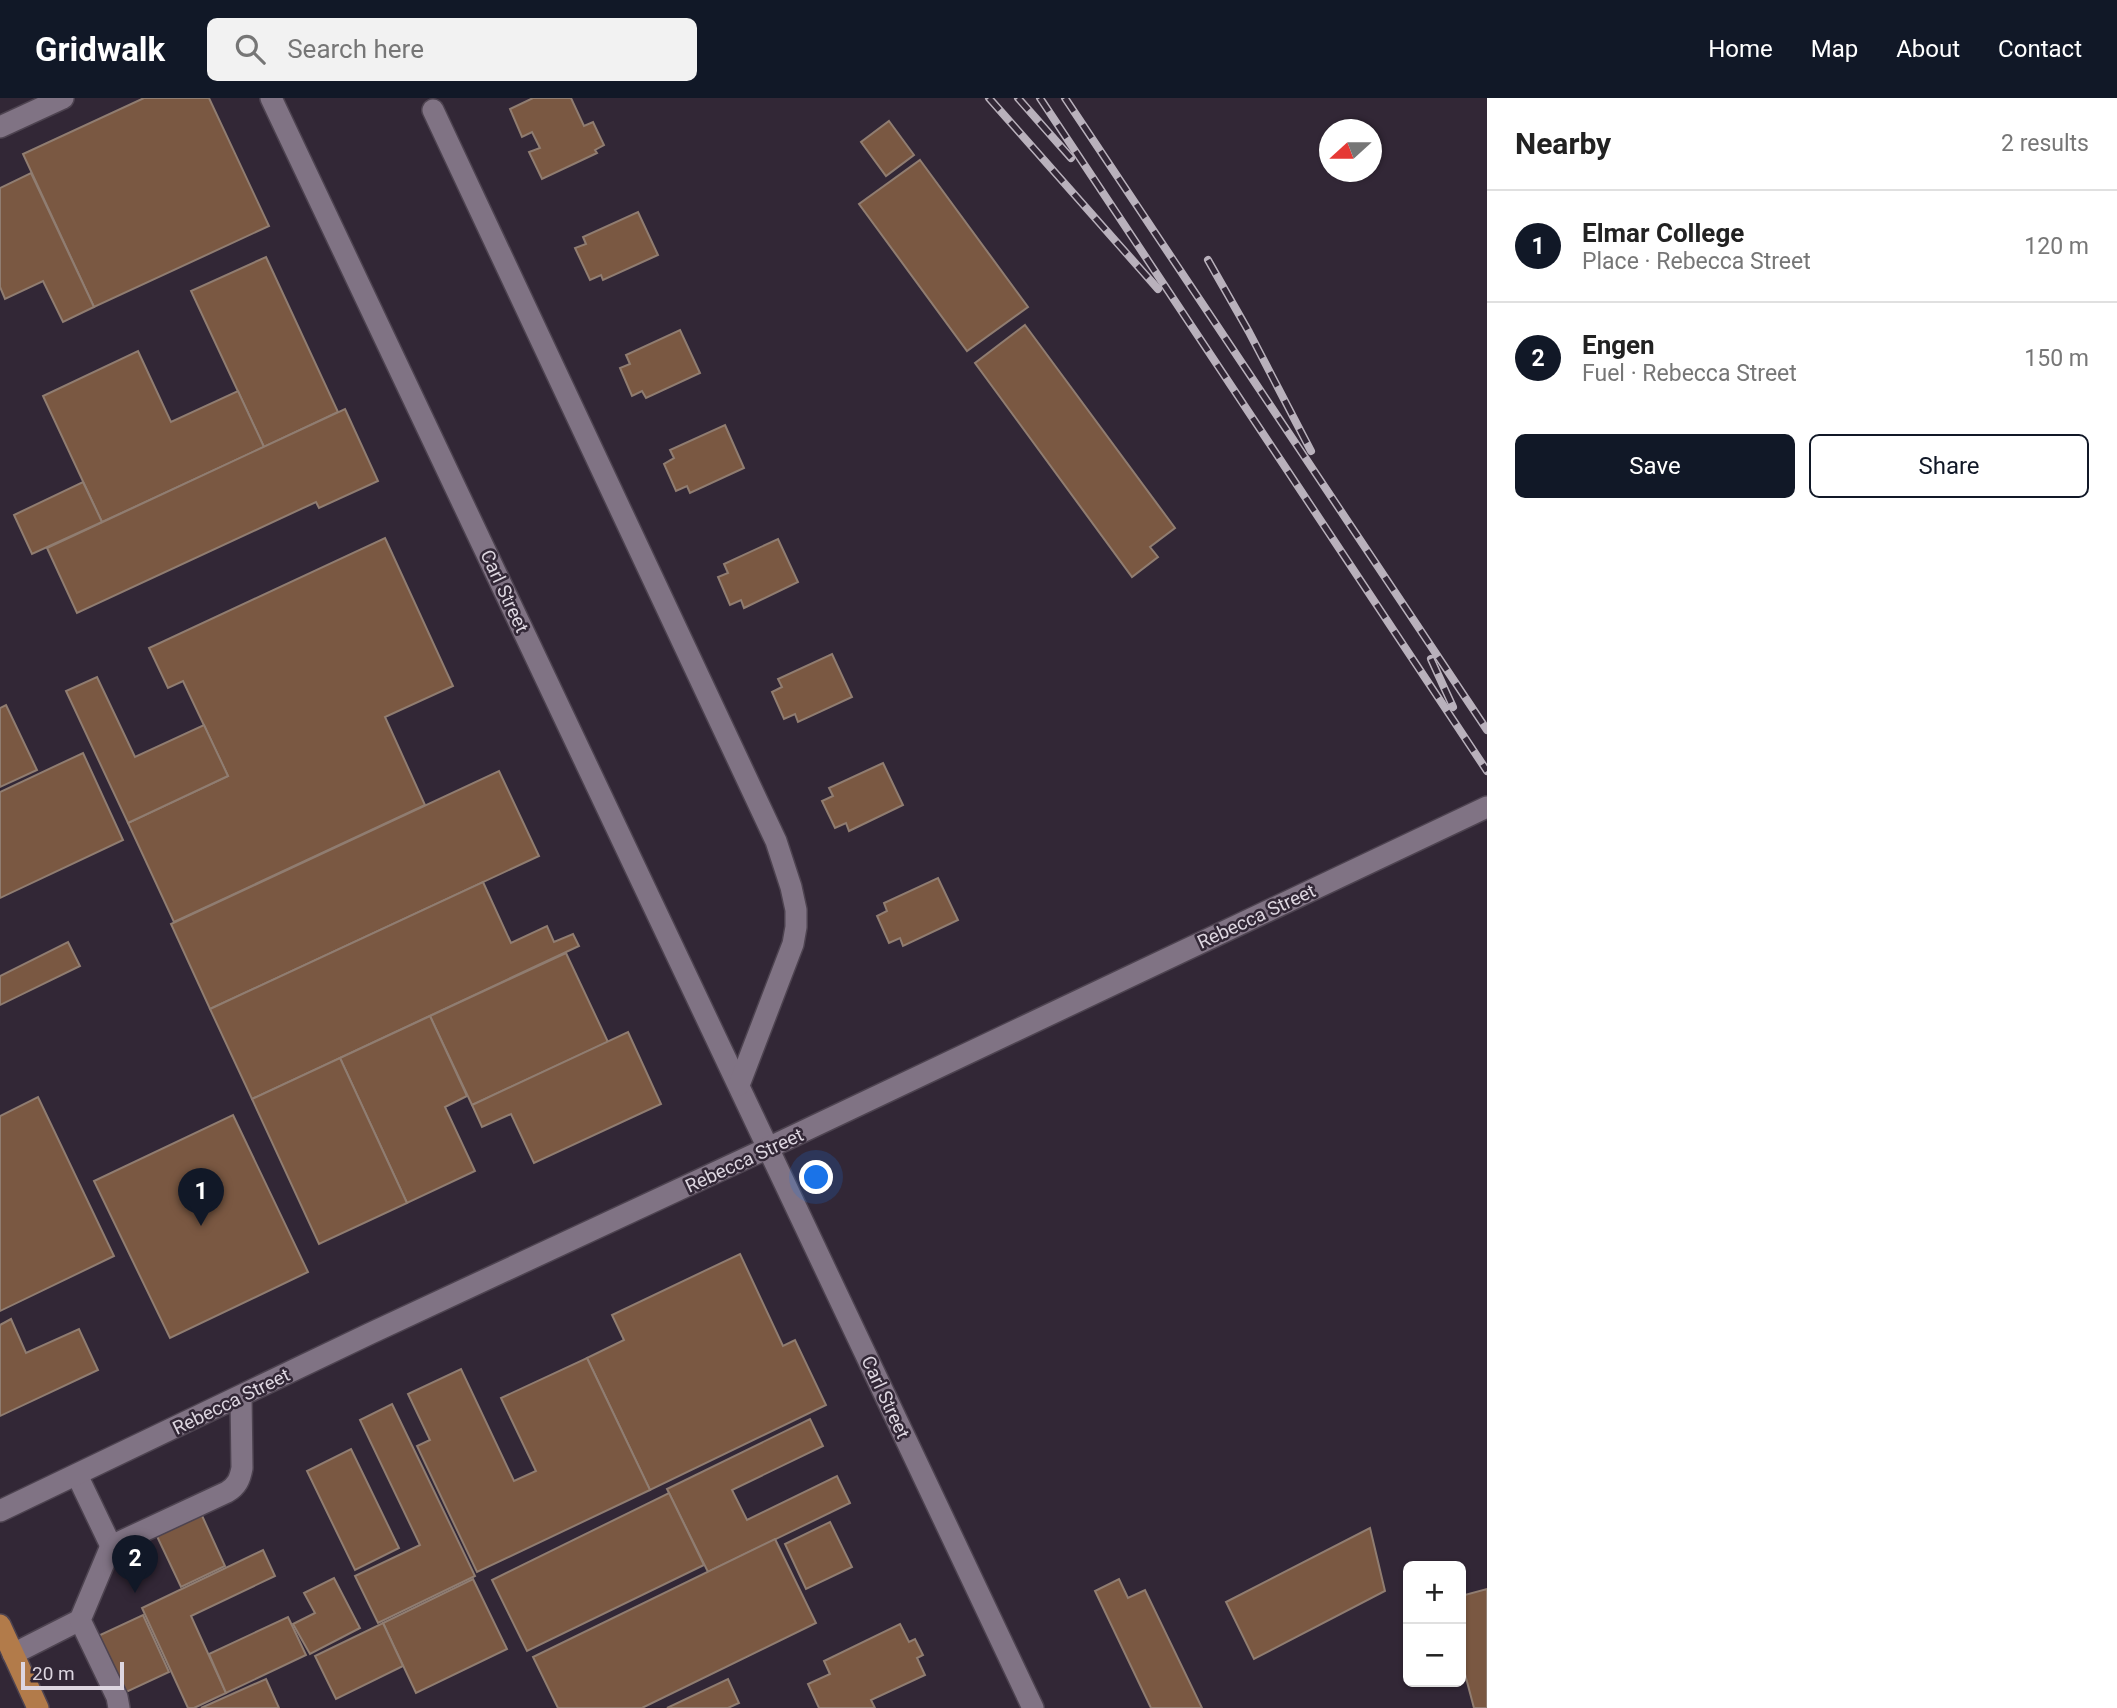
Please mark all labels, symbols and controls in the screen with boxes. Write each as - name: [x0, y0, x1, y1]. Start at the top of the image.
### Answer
- search box: [207, 18, 697, 81]
- text: Gridwalk: [35, 30, 165, 69]
- icon: search: [231, 30, 269, 68]
- text: Search here: [287, 34, 424, 64]
- text: Home: [1708, 35, 1773, 63]
- text: Map: [1811, 35, 1858, 63]
- text: About: [1896, 35, 1960, 63]
- text: Contact: [1998, 35, 2082, 63]
- north arrow: [1319, 119, 1382, 182]
- text: Nearby: [1515, 126, 1611, 161]
- text: 2 results: [2001, 130, 2089, 157]
- text: Elmar College: [1582, 218, 1744, 248]
- text: 1: [1531, 233, 1545, 260]
- text: 120 m: [2024, 233, 2089, 260]
- text: Place · Rebecca Street: [1582, 248, 1811, 275]
- text: Engen: [1582, 330, 1655, 360]
- text: 2: [1531, 345, 1545, 372]
- text: 150 m: [2024, 345, 2089, 372]
- text: Fuel · Rebecca Street: [1582, 360, 1797, 387]
- button: Save: [1515, 434, 1795, 498]
- button: Share: [1809, 434, 2089, 498]
- street label: Carl Street: [475, 546, 534, 636]
- street label: Rebecca Street: [1194, 879, 1319, 954]
- street label: Rebecca Street: [682, 1123, 807, 1198]
- your location: [799, 1160, 833, 1194]
- pin: 1: [178, 1168, 224, 1226]
- street label: Carl Street: [856, 1352, 915, 1442]
- street label: Rebecca Street: [169, 1363, 294, 1440]
- pin: 2: [112, 1535, 158, 1593]
- map controls: [1403, 1561, 1466, 1687]
- button: +: [1403, 1561, 1466, 1624]
- button: −: [1403, 1624, 1466, 1687]
- scale bar: [21, 1659, 124, 1691]
- text: 20 m: [32, 1662, 75, 1685]

